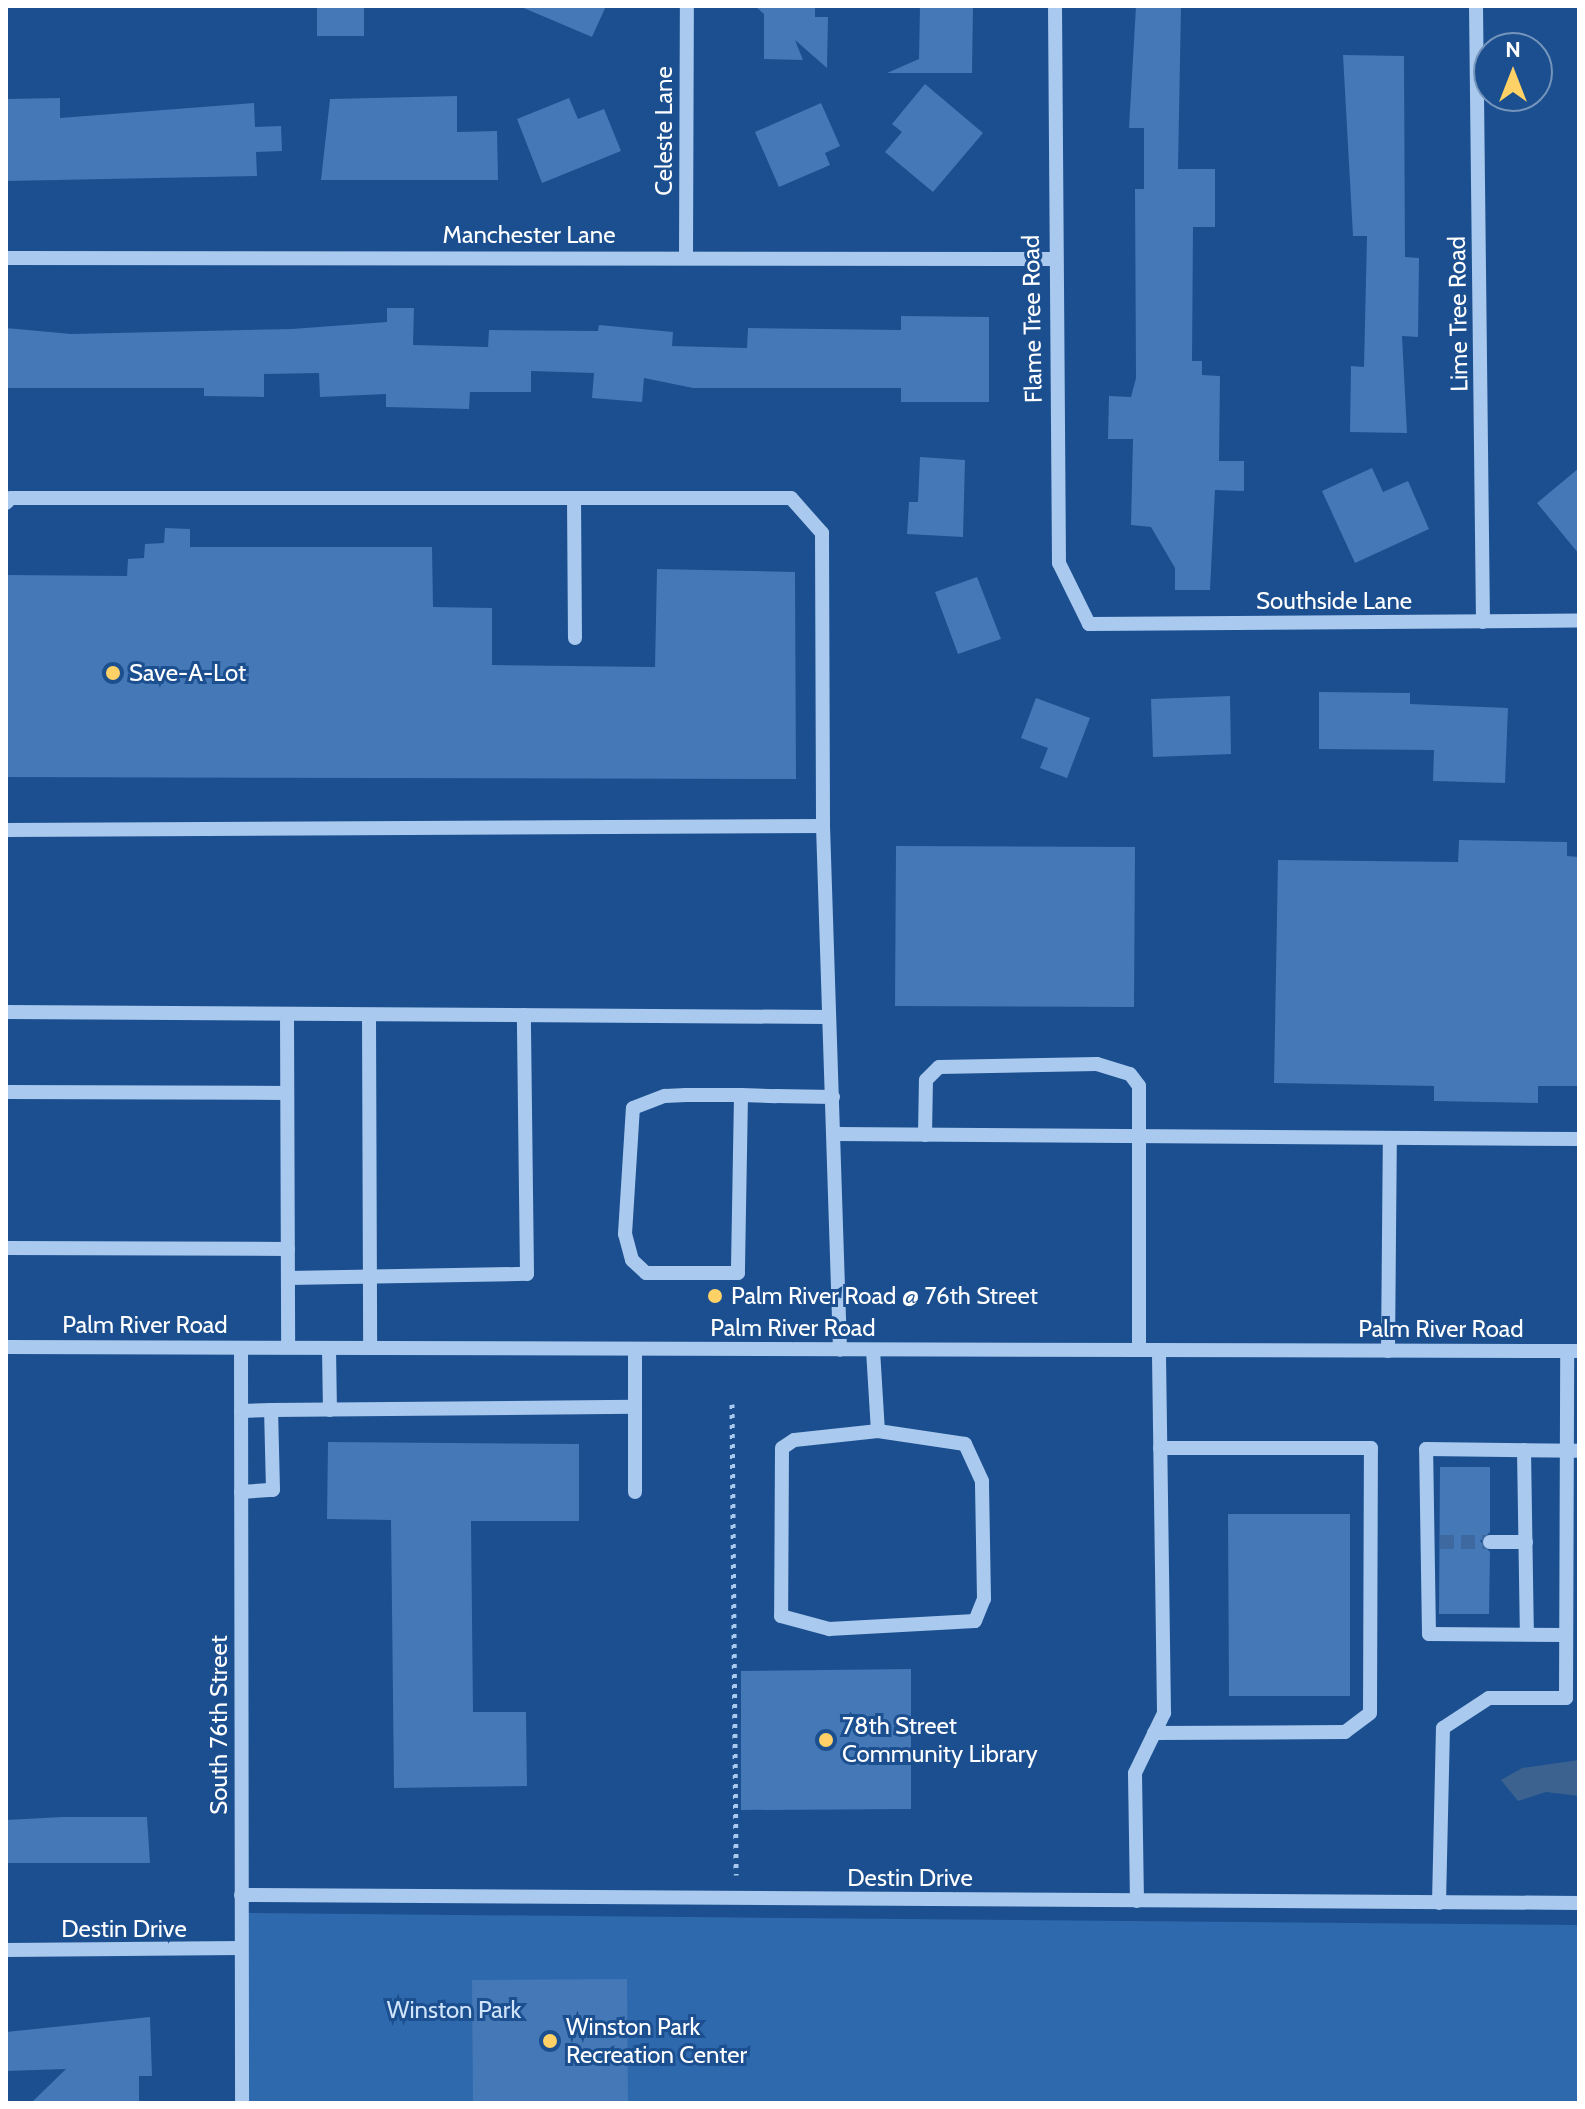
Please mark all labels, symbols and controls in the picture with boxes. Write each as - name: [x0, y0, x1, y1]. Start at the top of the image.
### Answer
- north arrow: [1473, 32, 1553, 112]
- text: N: [1505, 36, 1521, 63]
- street label: Celeste Lane: [650, 66, 678, 196]
- street label: Manchester Lane: [443, 221, 615, 249]
- street label: Flame Tree Road: [1016, 235, 1048, 403]
- street label: Lime Tree Road: [1442, 236, 1474, 392]
- street label: Southside Lane: [1256, 587, 1412, 615]
- place label: Save-A-Lot: [129, 659, 246, 687]
- marker: Save-A-Lot: [104, 664, 122, 682]
- place label: Palm River Road @ 76th Street: [731, 1282, 1038, 1310]
- marker: Palm River Road @ 76th Street: [706, 1287, 724, 1305]
- street label: Palm River Road: [62, 1311, 228, 1339]
- street label: Palm River Road: [710, 1314, 876, 1342]
- street label: Palm River Road: [1358, 1315, 1524, 1343]
- street label: South 76th Street: [205, 1635, 233, 1815]
- place label: 78th Street Community Library: [842, 1712, 1038, 1768]
- marker: 78th Street Community Library: [817, 1731, 835, 1749]
- street label: Destin Drive: [847, 1864, 973, 1892]
- street label: Destin Drive: [61, 1915, 187, 1943]
- park label: Winston Park: [387, 1996, 521, 2024]
- place label: Winston Park Recreation Center: [566, 2013, 747, 2069]
- marker: Winston Park Recreation Center: [541, 2032, 559, 2050]

